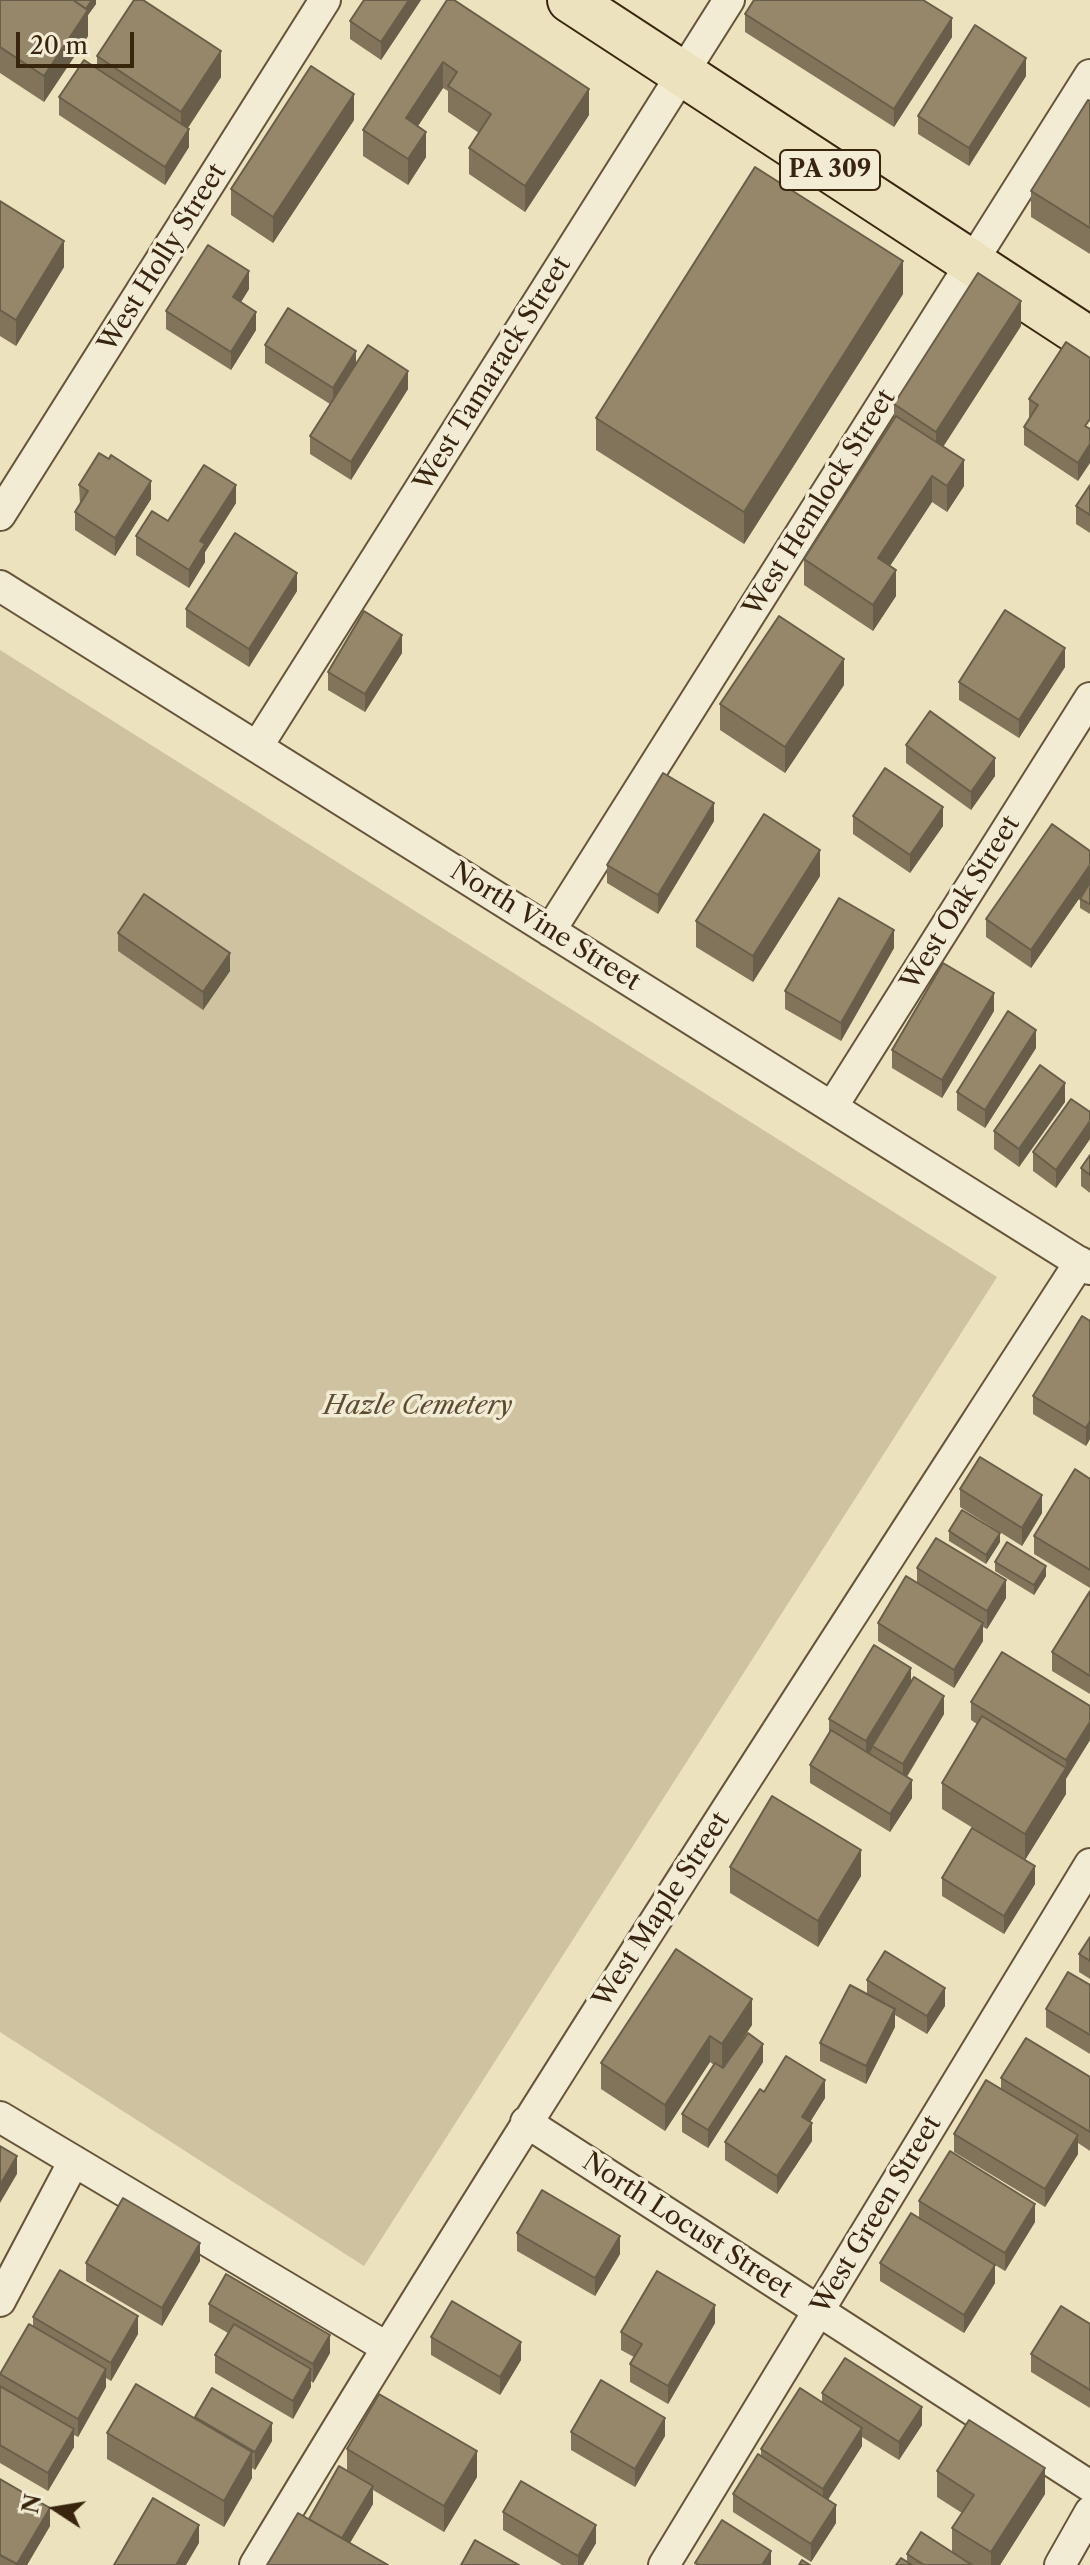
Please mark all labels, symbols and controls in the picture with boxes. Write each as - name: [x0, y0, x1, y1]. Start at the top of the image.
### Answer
- scale bar: [20, 16, 138, 66]
- text: 20 m: [30, 31, 88, 60]
- road number: PA 309: [780, 150, 880, 190]
- street label: West Holly Street: [93, 158, 233, 358]
- street label: West Tamarack Street: [408, 251, 578, 497]
- street label: West Hemlock Street: [737, 384, 903, 622]
- street label: West Oak Street: [895, 810, 1027, 996]
- street label: North Vine Street: [444, 856, 646, 998]
- park label: Hazle Cemetery: [323, 1390, 513, 1422]
- street label: West Maple Street: [587, 1806, 737, 2014]
- street label: West Green Street: [806, 2110, 948, 2320]
- street label: North Locust Street: [576, 2147, 798, 2305]
- north arrow: [16, 2469, 96, 2549]
- text: N: [17, 2492, 47, 2516]

